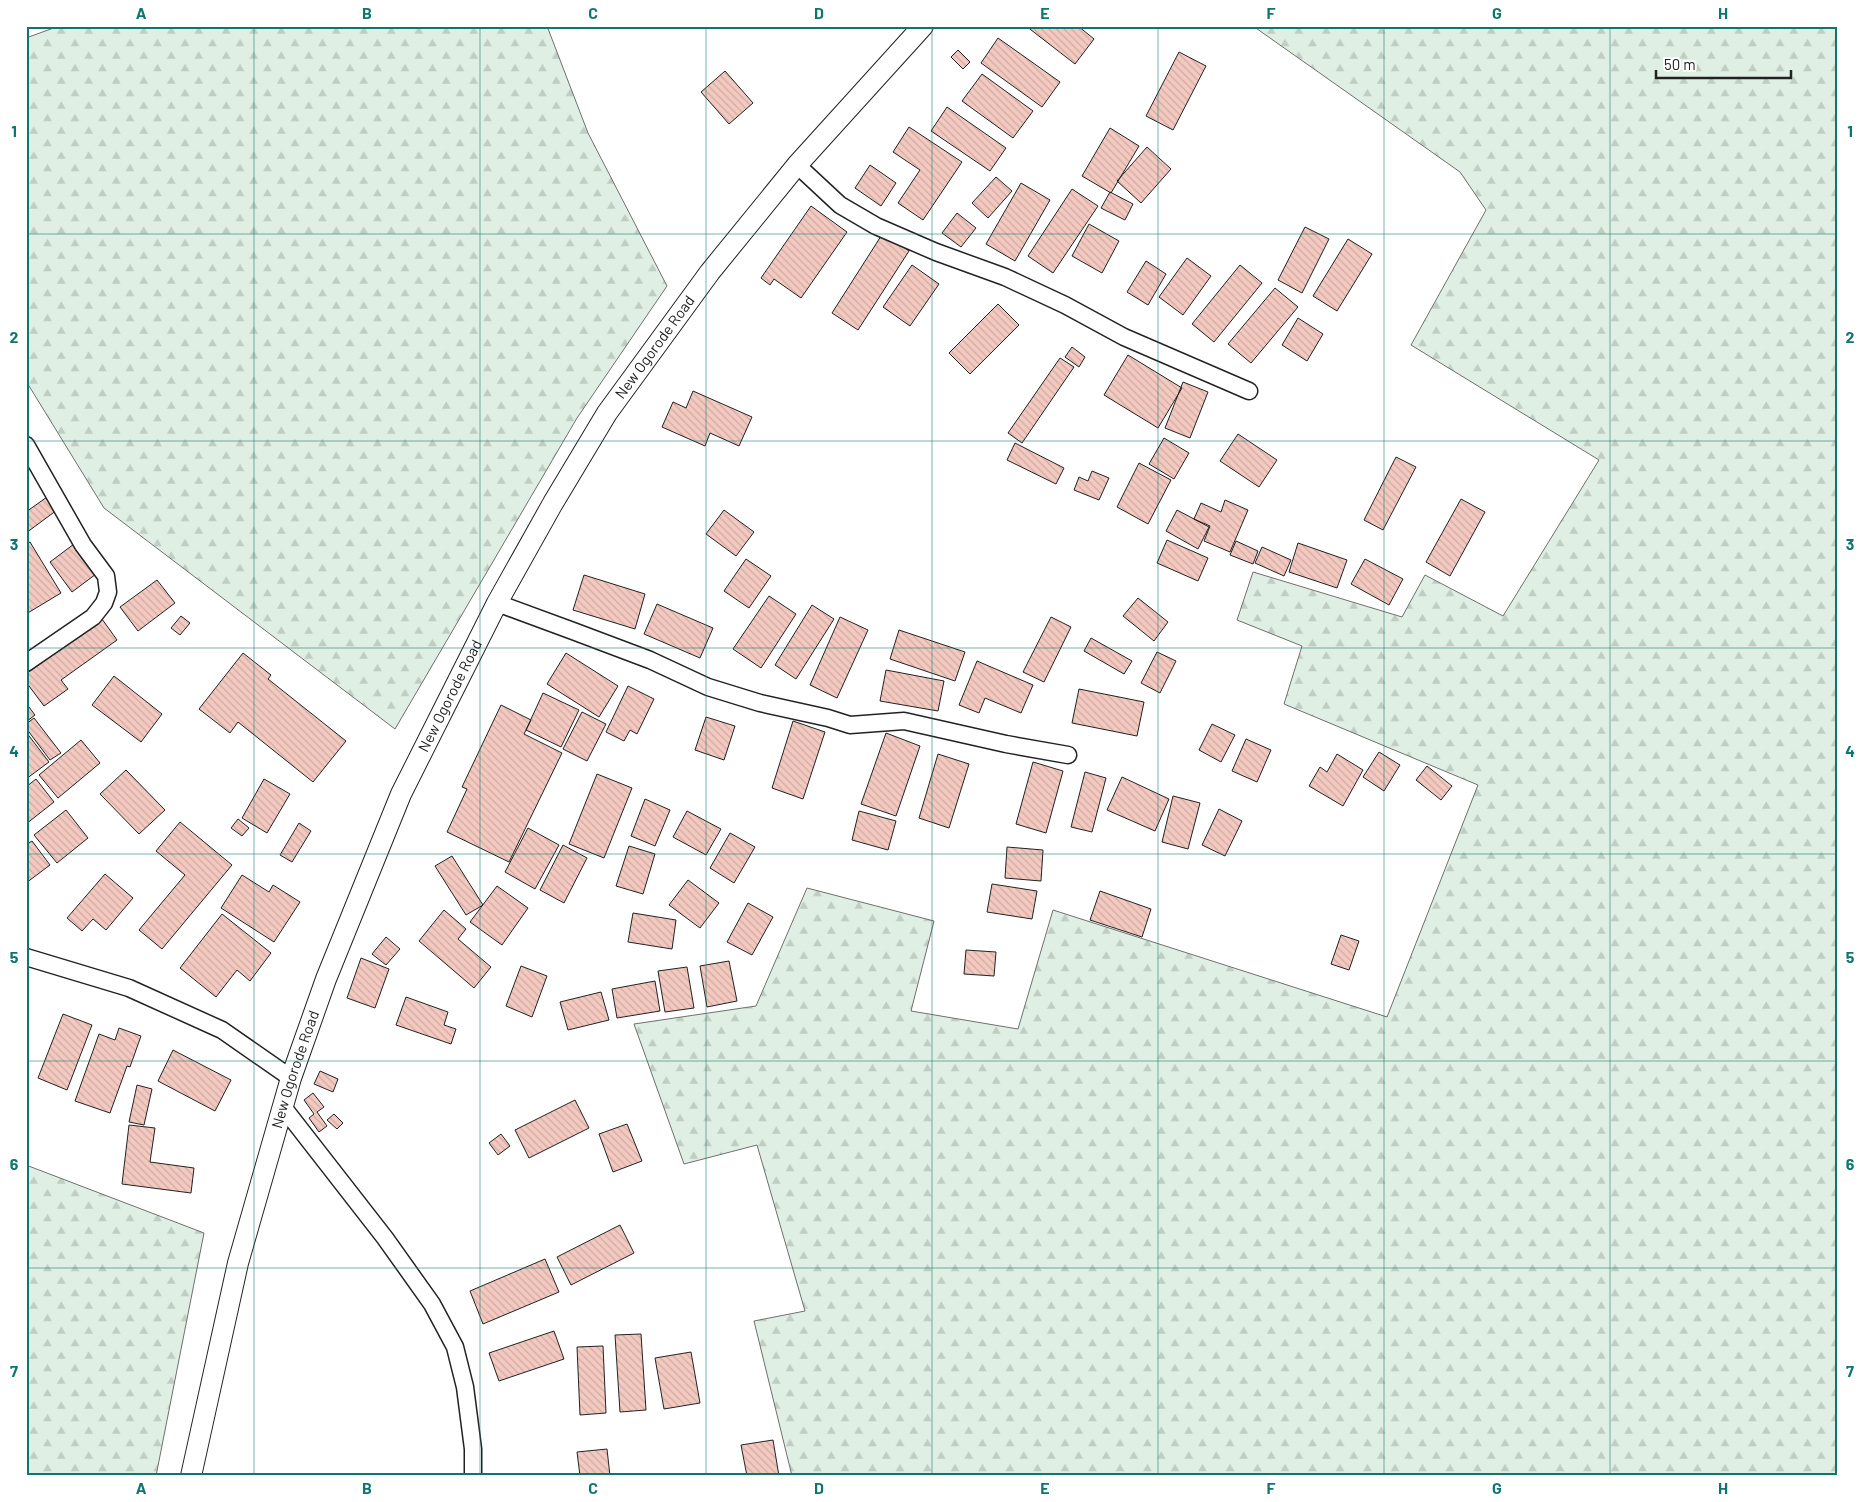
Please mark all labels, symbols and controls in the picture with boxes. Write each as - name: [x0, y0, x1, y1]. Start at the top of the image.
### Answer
- text: A: [136, 3, 147, 22]
- text: B: [362, 3, 372, 22]
- text: C: [588, 3, 598, 22]
- text: D: [814, 3, 824, 22]
- text: E: [1040, 3, 1050, 22]
- text: F: [1267, 3, 1276, 22]
- text: G: [1492, 3, 1502, 22]
- text: H: [1718, 3, 1728, 22]
- scale bar: [1656, 48, 1792, 80]
- text: 50 m: [1664, 55, 1696, 73]
- text: 1: [11, 121, 17, 140]
- text: 1: [1847, 121, 1853, 140]
- street label: New Ogorode Road: [611, 292, 698, 402]
- text: 2: [10, 327, 19, 346]
- text: 2: [1846, 327, 1855, 346]
- text: 3: [10, 534, 18, 553]
- text: 3: [1846, 534, 1854, 553]
- street label: New Ogorode Road: [414, 636, 485, 755]
- text: 4: [9, 741, 19, 760]
- text: 4: [1845, 741, 1855, 760]
- text: 5: [10, 947, 19, 966]
- text: 5: [1846, 947, 1855, 966]
- street label: New Ogorode Road: [267, 1008, 322, 1130]
- text: 6: [10, 1154, 19, 1173]
- text: 6: [1846, 1154, 1855, 1173]
- text: 7: [10, 1361, 18, 1380]
- text: 7: [1846, 1361, 1854, 1380]
- text: A: [136, 1478, 147, 1497]
- text: B: [362, 1478, 372, 1497]
- text: C: [588, 1478, 598, 1497]
- text: D: [814, 1478, 824, 1497]
- text: E: [1040, 1478, 1050, 1497]
- text: F: [1267, 1478, 1276, 1497]
- text: G: [1492, 1478, 1502, 1497]
- text: H: [1718, 1478, 1728, 1497]

